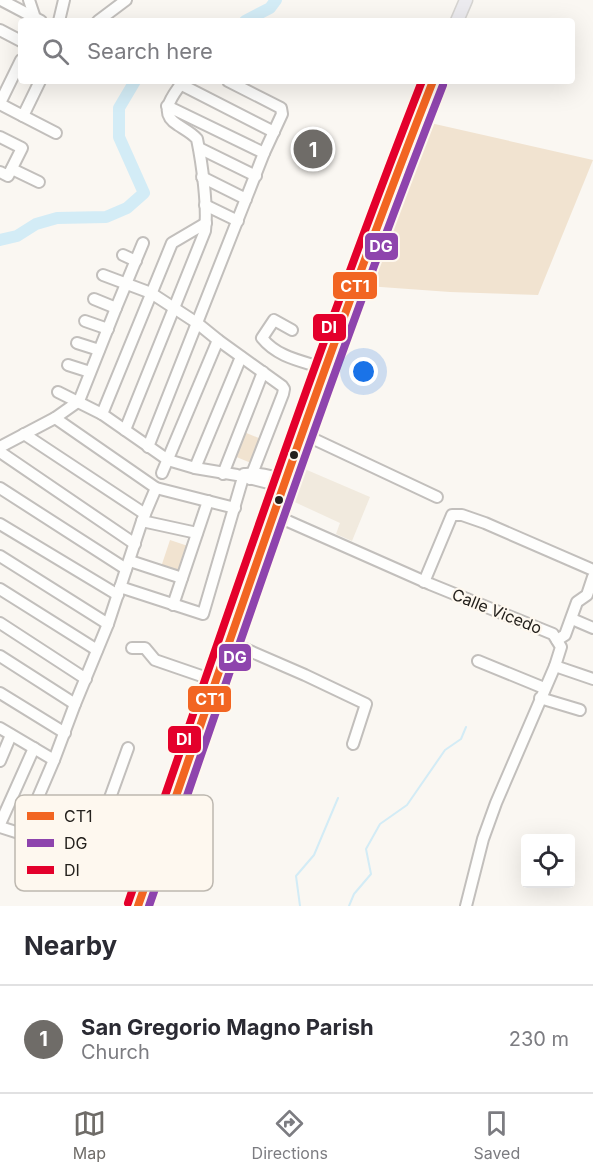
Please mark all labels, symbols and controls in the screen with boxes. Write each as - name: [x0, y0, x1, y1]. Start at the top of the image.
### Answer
- search box: [18, 18, 575, 84]
- icon: search: [39, 35, 72, 68]
- text: Search here: [87, 38, 213, 64]
- pin: 1: [294, 126, 332, 172]
- line badge: DG: [364, 232, 399, 261]
- text: DG: [369, 236, 393, 256]
- line badge: CT1: [332, 271, 378, 300]
- text: CT1: [340, 276, 370, 296]
- line badge: DI: [312, 313, 347, 342]
- text: DI: [321, 317, 337, 337]
- your location: [349, 357, 378, 386]
- unlabelled marker: [288, 449, 300, 461]
- unlabelled marker: [273, 494, 285, 506]
- street label: Calle Vicedo: [449, 584, 545, 638]
- line badge: DG: [218, 643, 252, 672]
- text: DG: [223, 647, 247, 667]
- line badge: CT1: [187, 685, 232, 713]
- text: CT1: [195, 689, 225, 709]
- line badge: DI: [167, 725, 202, 754]
- text: DI: [176, 729, 192, 749]
- legend: [15, 795, 213, 891]
- text: CT1: [64, 806, 93, 826]
- text: DG: [64, 833, 87, 853]
- map controls: [521, 834, 575, 888]
- button: locate: [521, 834, 575, 888]
- text: DI: [64, 860, 80, 880]
- text: Nearby: [24, 930, 117, 961]
- text: San Gregorio Magno Parish: [81, 1014, 374, 1040]
- text: 1: [39, 1027, 48, 1051]
- text: 230 m: [509, 1027, 569, 1051]
- text: Church: [81, 1040, 150, 1064]
- tab: Map: [73, 1107, 106, 1163]
- tab: Directions: [252, 1107, 328, 1163]
- tab: Saved: [473, 1107, 520, 1163]

